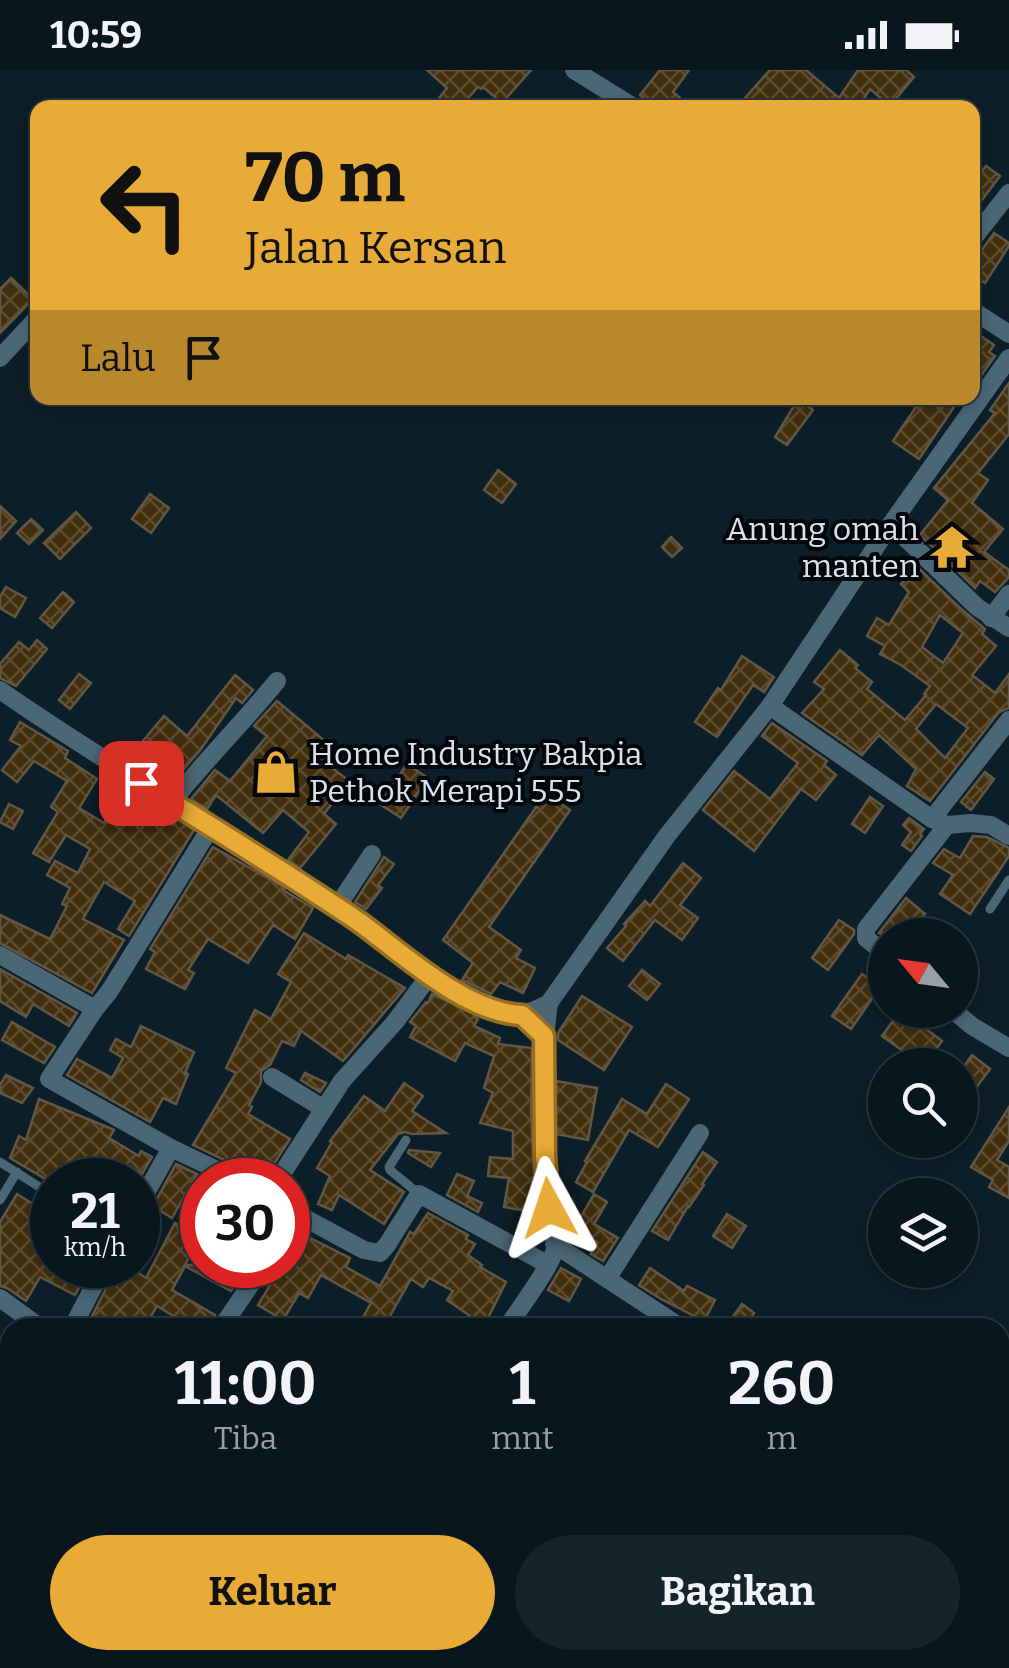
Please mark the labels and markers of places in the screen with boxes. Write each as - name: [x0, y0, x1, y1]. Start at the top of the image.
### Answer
- place label: Anung omah manten: [726, 510, 919, 585]
- temple icon: Anung omah manten: [928, 523, 976, 571]
- place label: Home Industry Bakpia Pethok Merapi 555: [309, 735, 643, 810]
- pin: [99, 741, 184, 826]
- shop icon: Home Industry Bakpia Pethok Merapi 555: [252, 748, 300, 796]

